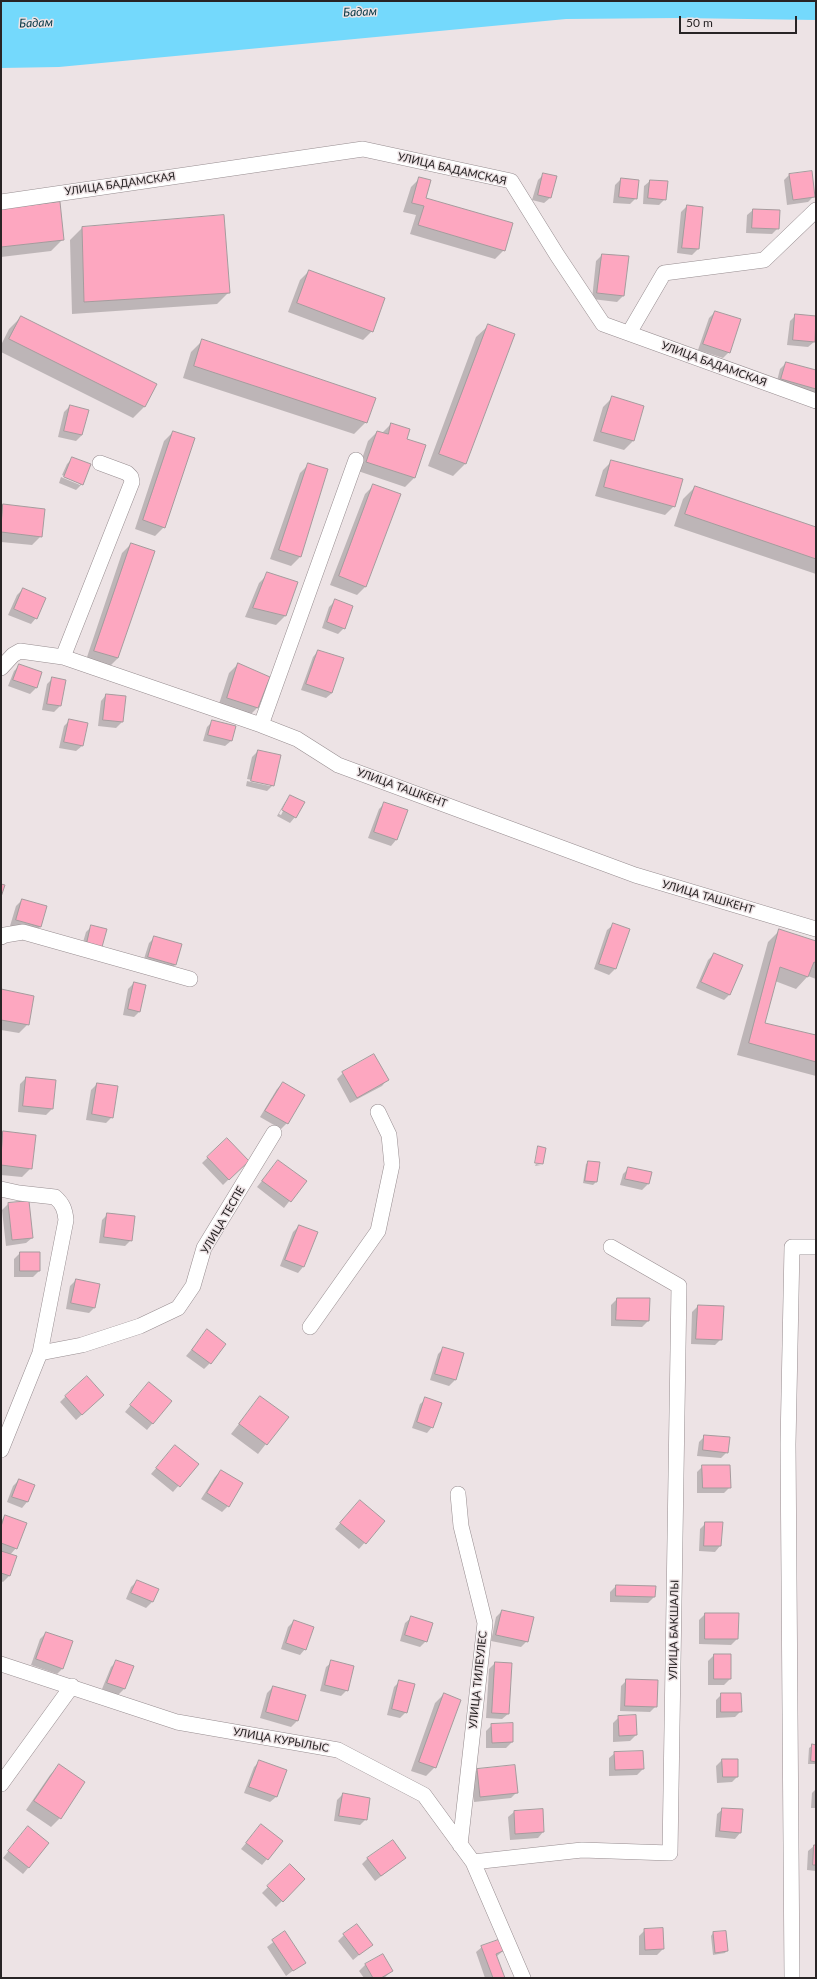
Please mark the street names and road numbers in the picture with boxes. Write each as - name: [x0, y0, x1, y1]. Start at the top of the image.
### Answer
- street label: УЛИЦА БАДАМСКАЯ: [396, 150, 508, 188]
- street label: УЛИЦА БАДАМСКАЯ: [64, 170, 176, 198]
- street label: УЛИЦА БАДАМСКАЯ: [659, 339, 769, 389]
- street label: УЛИЦА ТАШКЕНТ: [355, 766, 449, 810]
- street label: УЛИЦА ТАШКЕНТ: [660, 878, 756, 916]
- street label: УЛИЦА ТЕСПЕ: [198, 1184, 248, 1256]
- street label: УЛИЦА БАКШАЛЫ: [667, 1580, 681, 1680]
- street label: УЛИЦА ТИЛЕУЛЕС: [466, 1630, 490, 1730]
- street label: УЛИЦА КУРЫЛЫС: [232, 1725, 330, 1755]

